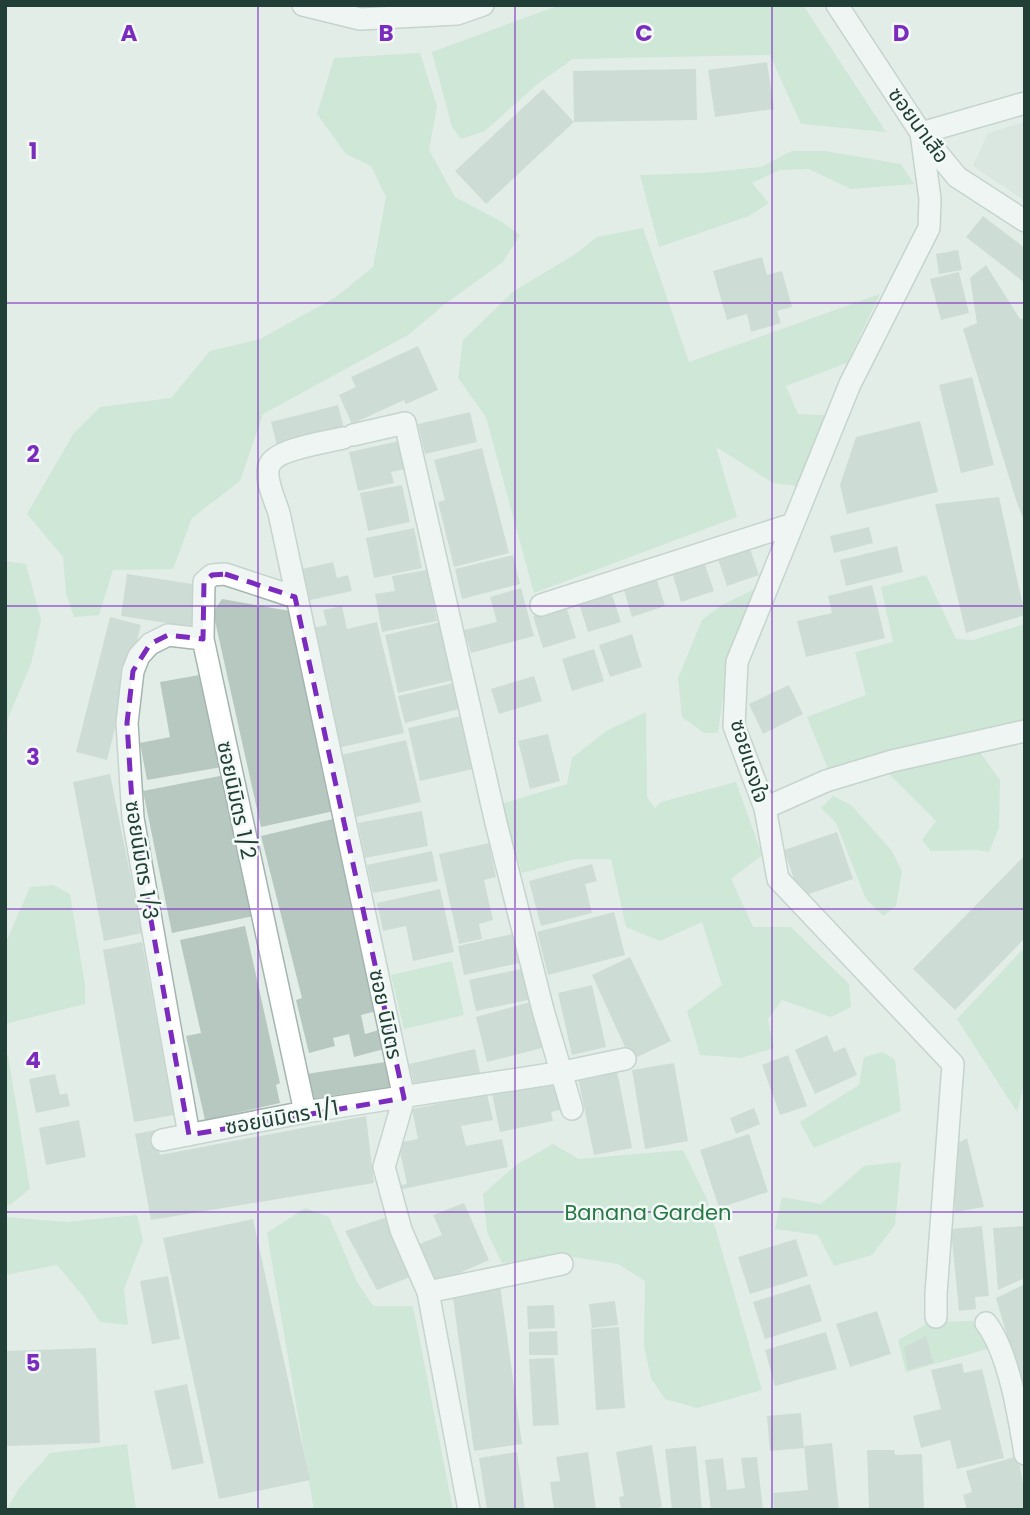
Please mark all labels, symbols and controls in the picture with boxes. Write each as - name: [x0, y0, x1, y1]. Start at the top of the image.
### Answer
- text: A: [121, 17, 138, 49]
- text: B: [378, 17, 394, 49]
- text: C: [635, 17, 653, 49]
- text: D: [893, 17, 909, 49]
- street label: ซอยนาเสือ: [882, 81, 956, 169]
- text: 1: [29, 135, 37, 167]
- text: 2: [26, 438, 40, 470]
- street label: ซอยแรงใจ: [724, 716, 776, 806]
- street label: ซอยนิมิตร 1/2: [210, 738, 264, 862]
- text: 3: [26, 741, 40, 773]
- street label: ซอยนิมิตร 1/3: [118, 798, 166, 922]
- street label: ซอย นิมิตร: [362, 966, 410, 1062]
- text: 4: [25, 1044, 41, 1076]
- street label: ซอยนิมิตร 1/1: [223, 1093, 341, 1141]
- park label: Banana Garden: [565, 1198, 731, 1227]
- text: 5: [26, 1347, 40, 1379]

